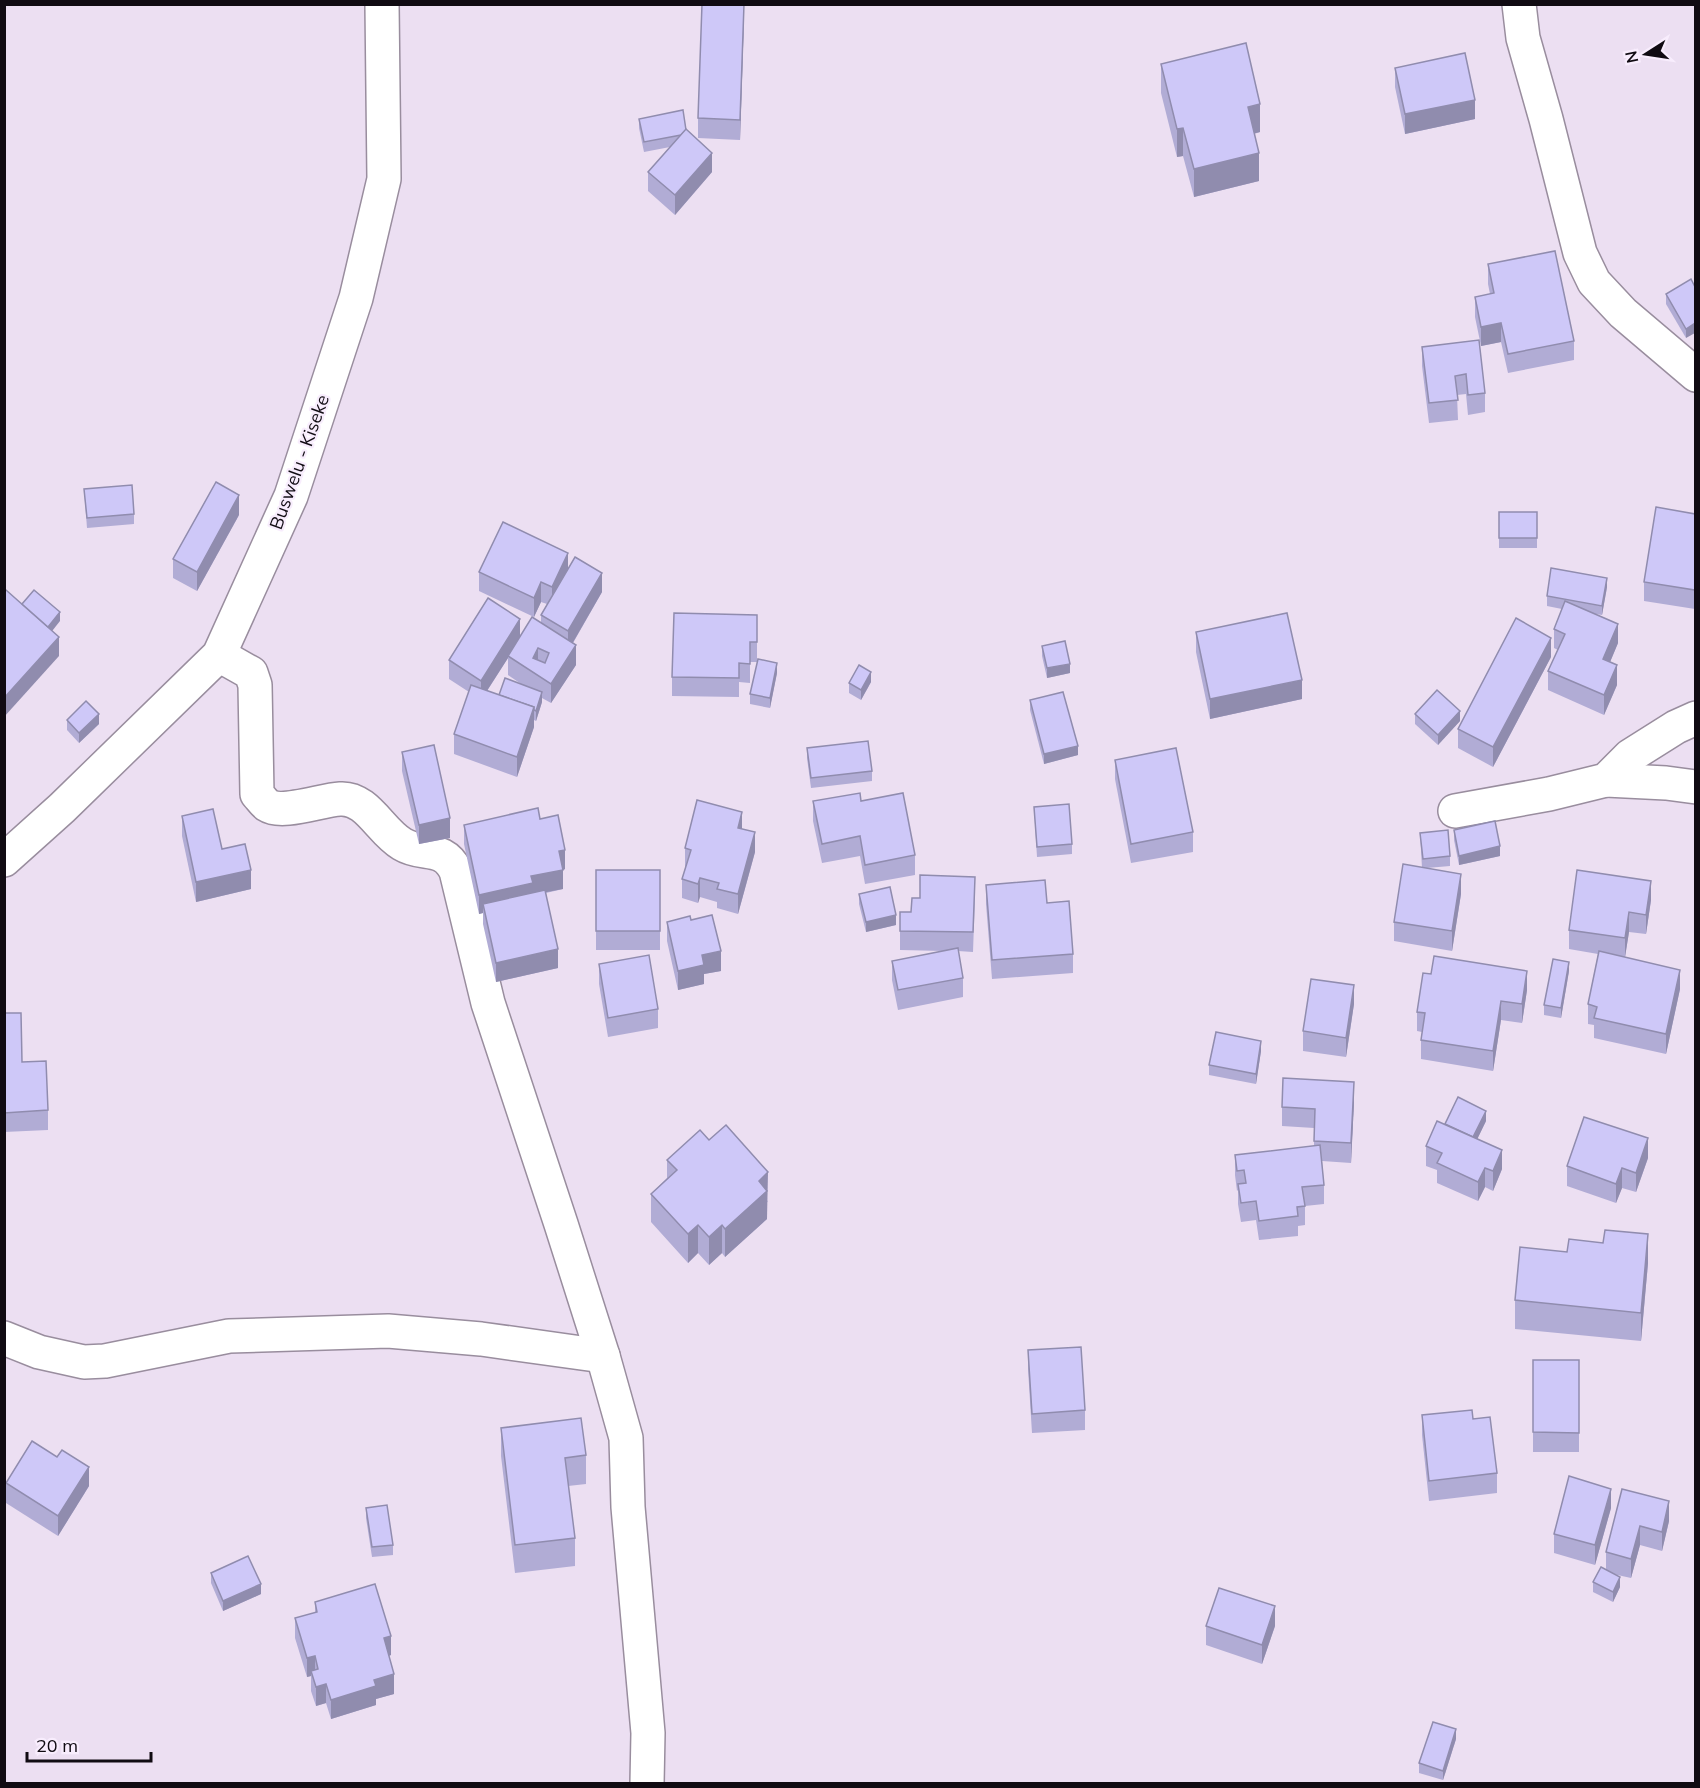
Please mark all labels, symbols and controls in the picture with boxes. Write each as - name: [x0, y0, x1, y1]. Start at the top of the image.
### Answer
- north arrow: [1616, 24, 1676, 84]
- text: N: [1620, 49, 1642, 65]
- street label: Buswelu - Kiseke: [264, 391, 334, 533]
- scale bar: [27, 1725, 152, 1763]
- text: 20 m: [36, 1734, 78, 1757]

